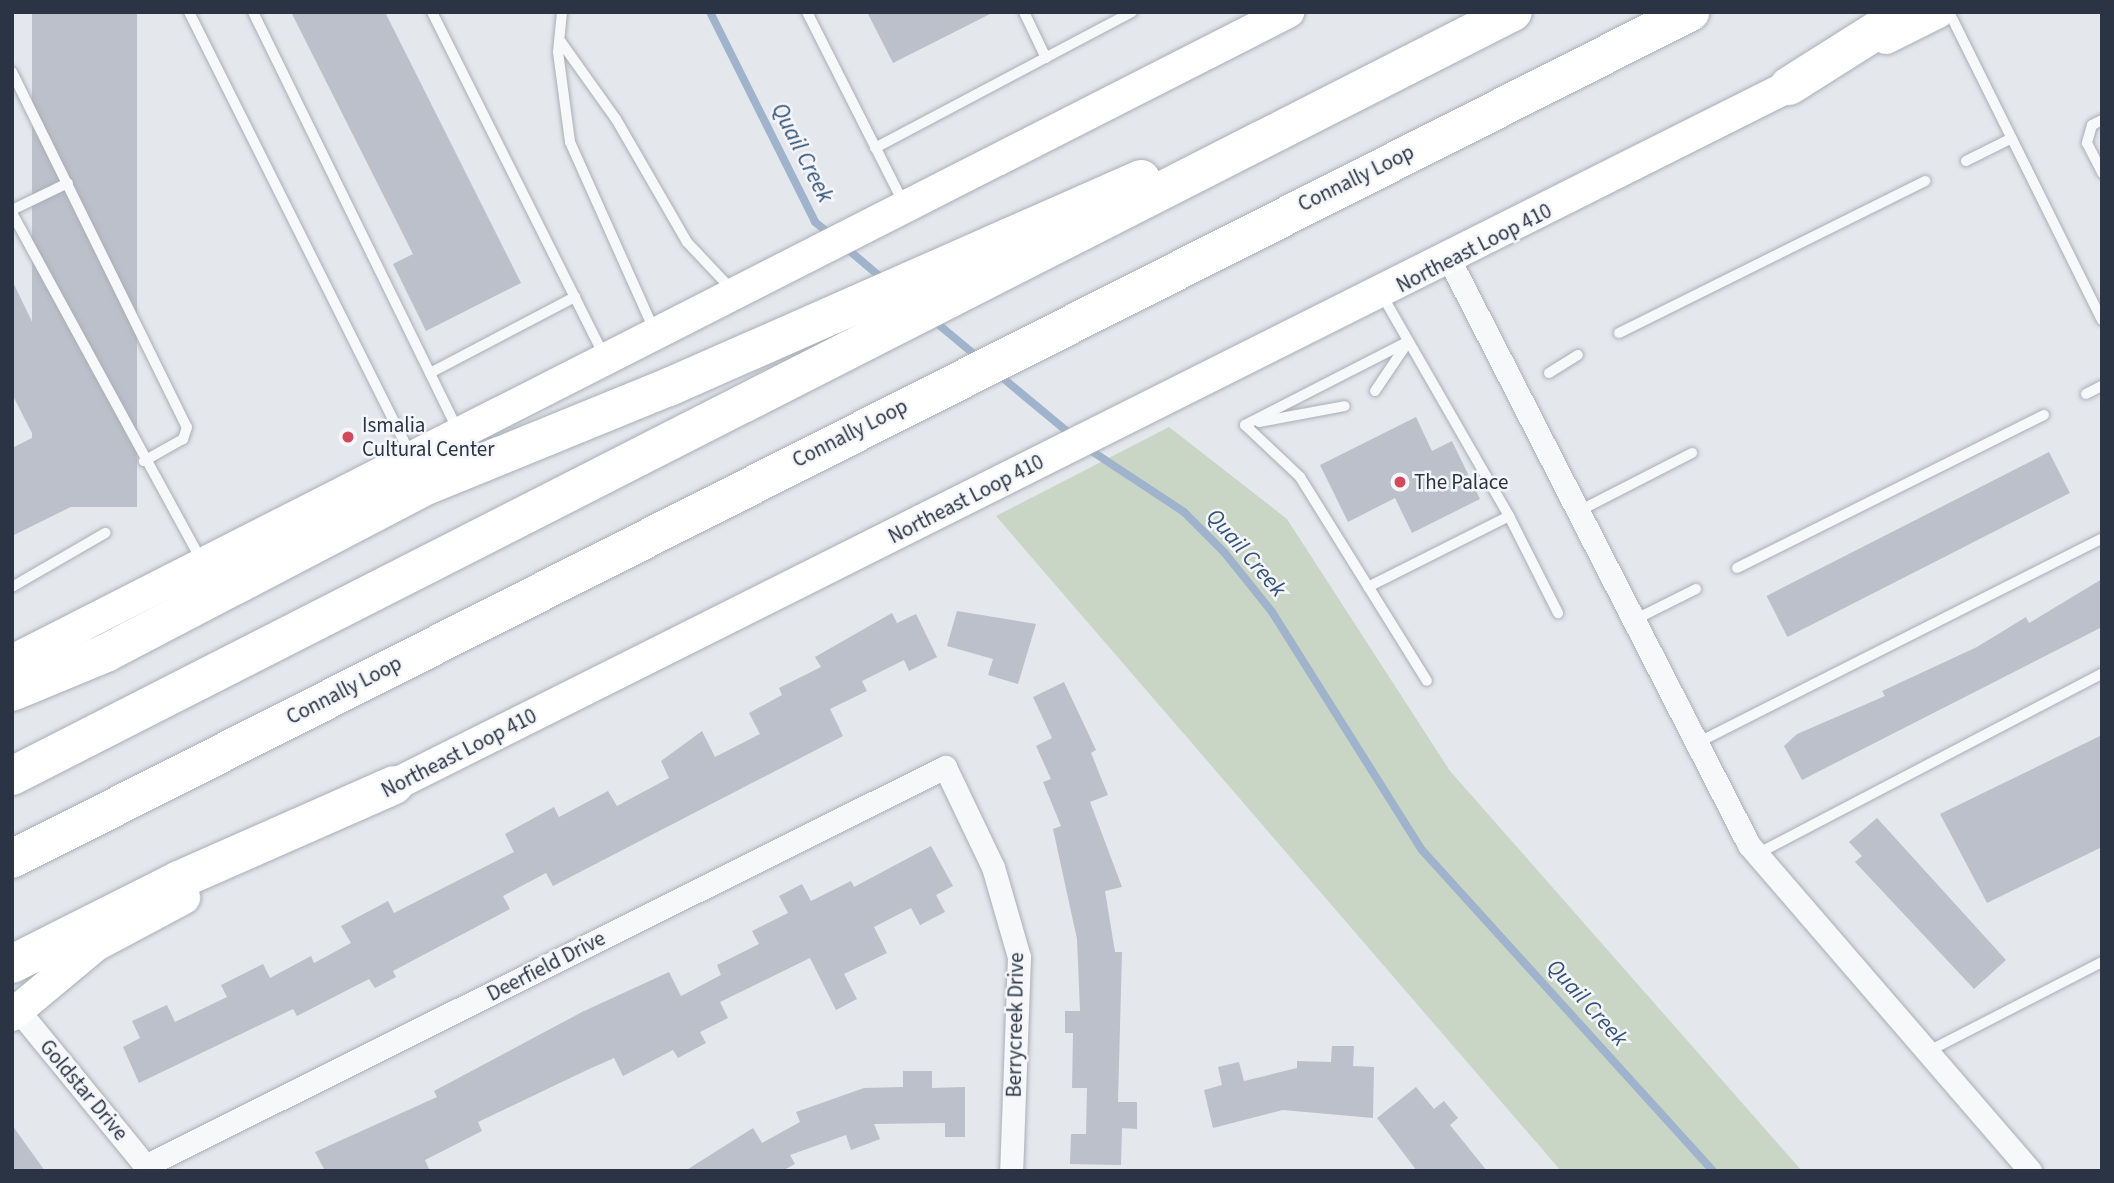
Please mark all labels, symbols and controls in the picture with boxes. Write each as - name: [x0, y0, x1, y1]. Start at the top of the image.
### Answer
- water label: Quail Creek: [765, 99, 839, 207]
- street label: Connally Loop: [1294, 139, 1418, 217]
- street label: Northeast Loop 410: [1392, 198, 1556, 298]
- street label: Connally Loop: [788, 393, 912, 473]
- place label: Ismalia Cultural Center: [362, 412, 494, 462]
- marker: Ismalia Cultural Center: [340, 429, 356, 445]
- street label: Northeast Loop 410: [884, 449, 1048, 549]
- place label: The Palace: [1414, 469, 1508, 495]
- marker: The Palace: [1392, 474, 1408, 490]
- water label: Quail Creek: [1200, 503, 1292, 603]
- street label: Connally Loop: [282, 650, 406, 730]
- street label: Northeast Loop 410: [377, 703, 541, 803]
- street label: Deerfield Drive: [483, 925, 609, 1007]
- street label: Berrycreek Drive: [1001, 952, 1029, 1098]
- water label: Quail Creek: [1541, 954, 1633, 1052]
- street label: Goldstar Drive: [35, 1034, 133, 1146]

